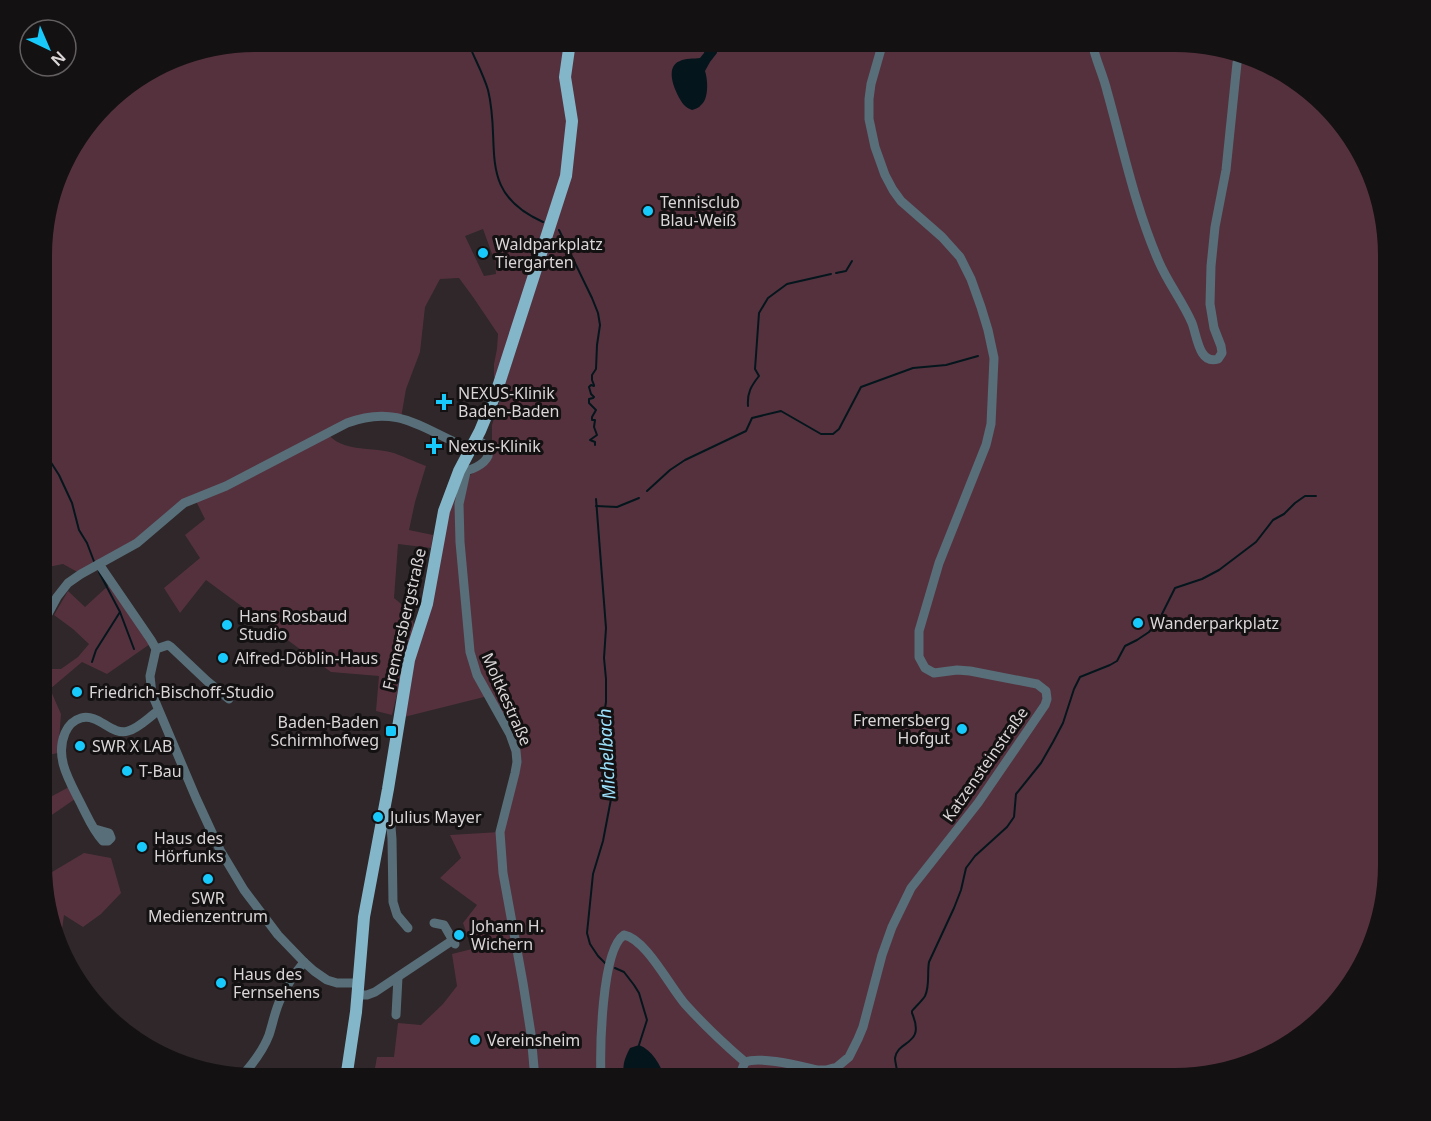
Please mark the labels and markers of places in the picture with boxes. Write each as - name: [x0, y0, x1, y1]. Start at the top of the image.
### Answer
- place label: Tennisclub Blau-Weiß: [660, 191, 740, 231]
- marker: Tennisclub Blau-Weiß: [641, 204, 655, 218]
- place label: Waldparkplatz Tiergarten: [495, 233, 603, 273]
- marker: Waldparkplatz Tiergarten: [476, 246, 490, 260]
- place label: NEXUS-Klinik Baden-Baden: [458, 382, 559, 422]
- marker: NEXUS-Klinik Baden-Baden: [435, 393, 453, 411]
- place label: Nexus-Klinik: [448, 435, 541, 457]
- marker: Nexus-Klinik: [425, 437, 443, 455]
- place label: Hans Rosbaud Studio: [239, 605, 347, 645]
- place label: Wanderparkplatz: [1150, 612, 1279, 634]
- marker: Wanderparkplatz: [1131, 616, 1145, 630]
- marker: Hans Rosbaud Studio: [220, 618, 234, 632]
- place label: Alfred-Döblin-Haus: [235, 647, 378, 669]
- marker: Alfred-Döblin-Haus: [216, 651, 230, 665]
- place label: Friedrich-Bischoff-Studio: [89, 681, 274, 703]
- marker: Friedrich-Bischoff-Studio: [70, 685, 84, 699]
- place label: Fremersberg Hofgut: [853, 709, 950, 749]
- place label: Baden-Baden Schirmhofweg: [270, 711, 379, 751]
- marker: Fremersberg Hofgut: [955, 722, 969, 736]
- marker: Baden-Baden Schirmhofweg: [384, 724, 398, 738]
- place label: SWR X LAB: [92, 735, 172, 757]
- marker: SWR X LAB: [73, 739, 87, 753]
- place label: T-Bau: [139, 760, 182, 782]
- marker: T-Bau: [120, 764, 134, 778]
- place label: Julius Mayer: [388, 806, 482, 828]
- marker: Julius Mayer: [371, 810, 385, 824]
- place label: Haus des Hörfunks: [154, 827, 224, 867]
- marker: Haus des Hörfunks: [135, 840, 149, 854]
- marker: SWR Medienzentrum: [201, 872, 215, 886]
- place label: SWR Medienzentrum: [148, 887, 268, 927]
- place label: Johann H. Wichern: [469, 915, 544, 955]
- marker: Johann H. Wichern: [452, 928, 466, 942]
- place label: Haus des Fernsehens: [233, 963, 320, 1003]
- marker: Haus des Fernsehens: [214, 976, 228, 990]
- place label: Vereinsheim: [487, 1029, 580, 1051]
- marker: Vereinsheim: [468, 1033, 482, 1047]

